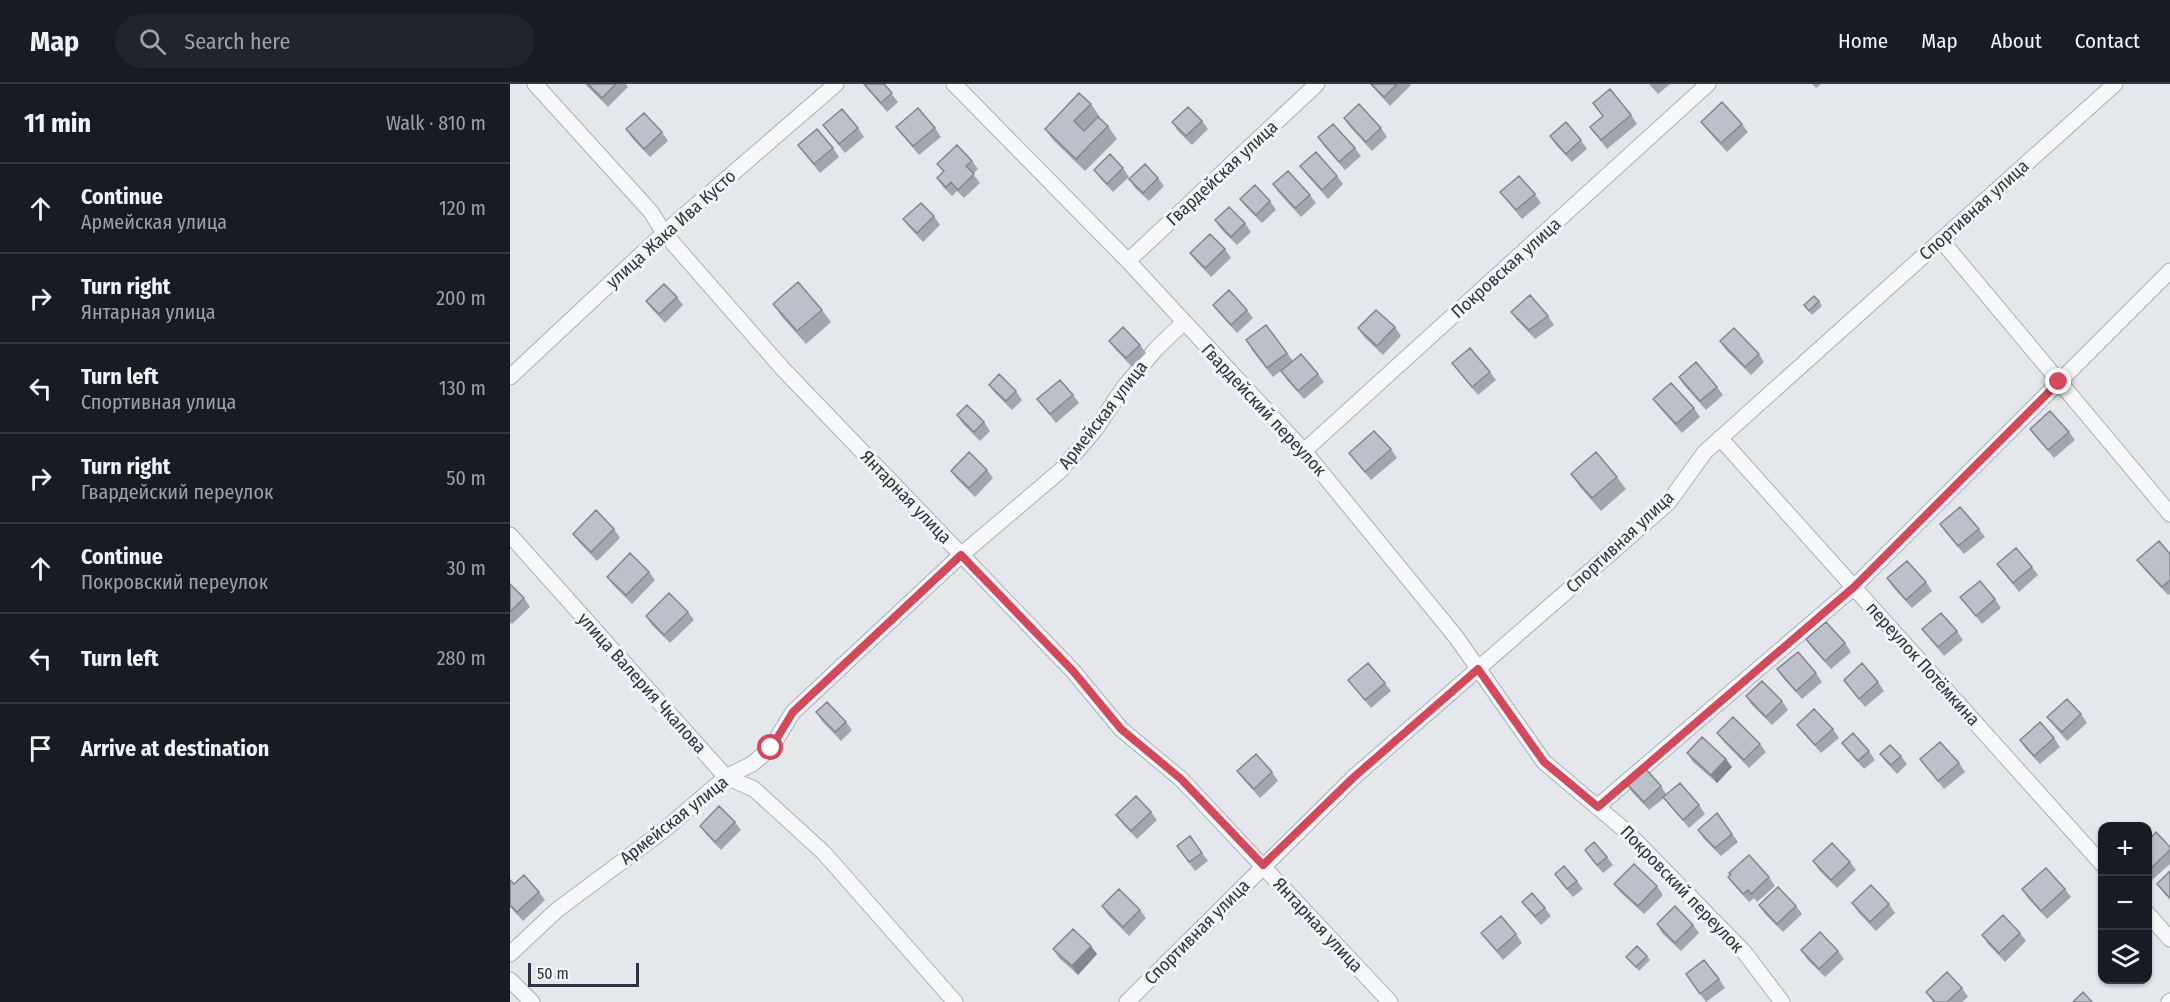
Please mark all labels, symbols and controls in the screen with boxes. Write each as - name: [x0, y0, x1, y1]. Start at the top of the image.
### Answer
- search box: [115, 14, 535, 68]
- text: Map: [30, 25, 79, 58]
- icon: search: [136, 25, 169, 58]
- text: Search here: [184, 28, 290, 55]
- text: Home: [1838, 28, 1888, 54]
- text: Map: [1921, 28, 1958, 54]
- text: About: [1991, 28, 2042, 54]
- text: Contact: [2075, 28, 2140, 54]
- text: 11 min: [24, 108, 91, 139]
- text: Walk · 810 m: [386, 111, 486, 135]
- street label: Гвардейская улица: [1162, 116, 1282, 230]
- street label: Спортивная улица: [1915, 155, 2033, 265]
- street label: улица Жака Ива Кусто: [602, 165, 740, 293]
- text: Continue: [81, 183, 163, 210]
- icon: ahead: [24, 192, 57, 225]
- text: 120 m: [439, 196, 486, 220]
- text: Армейская улица: [81, 210, 227, 234]
- street label: Покровская улица: [1447, 213, 1565, 323]
- text: Turn right: [81, 273, 170, 300]
- icon: right: [24, 282, 57, 315]
- text: 200 m: [436, 286, 486, 310]
- text: Янтарная улица: [81, 300, 216, 324]
- street label: Гвардейский переулок: [1197, 339, 1331, 481]
- street label: Армейская улица: [1054, 356, 1152, 474]
- text: Turn left: [81, 363, 159, 390]
- route end: [2045, 368, 2071, 394]
- icon: left: [24, 372, 57, 405]
- text: 130 m: [439, 376, 486, 400]
- text: Спортивная улица: [81, 390, 236, 414]
- street label: Янтарная улица: [856, 446, 956, 548]
- text: Turn right: [81, 453, 170, 480]
- icon: right: [24, 462, 57, 495]
- text: 50 m: [446, 466, 486, 490]
- text: Гвардейский переулок: [81, 480, 273, 504]
- street label: Спортивная улица: [1561, 486, 1679, 598]
- text: Continue: [81, 543, 163, 570]
- icon: ahead: [24, 552, 57, 585]
- text: 30 m: [446, 556, 486, 580]
- text: Покровский переулок: [81, 570, 268, 594]
- street label: переулок Потёмкина: [1862, 597, 1985, 731]
- street label: улица Валерия Чкалова: [573, 608, 711, 758]
- icon: left: [24, 642, 57, 675]
- text: Turn left: [81, 645, 159, 672]
- text: 280 m: [437, 646, 486, 670]
- icon: arrive: [24, 732, 57, 765]
- route start: [757, 734, 783, 760]
- text: Arrive at destination: [81, 735, 269, 762]
- street label: Армейская улица: [615, 771, 733, 869]
- street label: Покровский переулок: [1616, 821, 1749, 958]
- map controls: [2098, 822, 2152, 984]
- button: +: [2098, 822, 2152, 876]
- street label: Янтарная улица: [1269, 873, 1367, 977]
- street label: Спортивная улица: [1140, 875, 1254, 989]
- button: −: [2098, 876, 2152, 930]
- button: layers: [2098, 930, 2152, 984]
- scale bar: [528, 960, 639, 988]
- text: 50 m: [537, 964, 569, 983]

